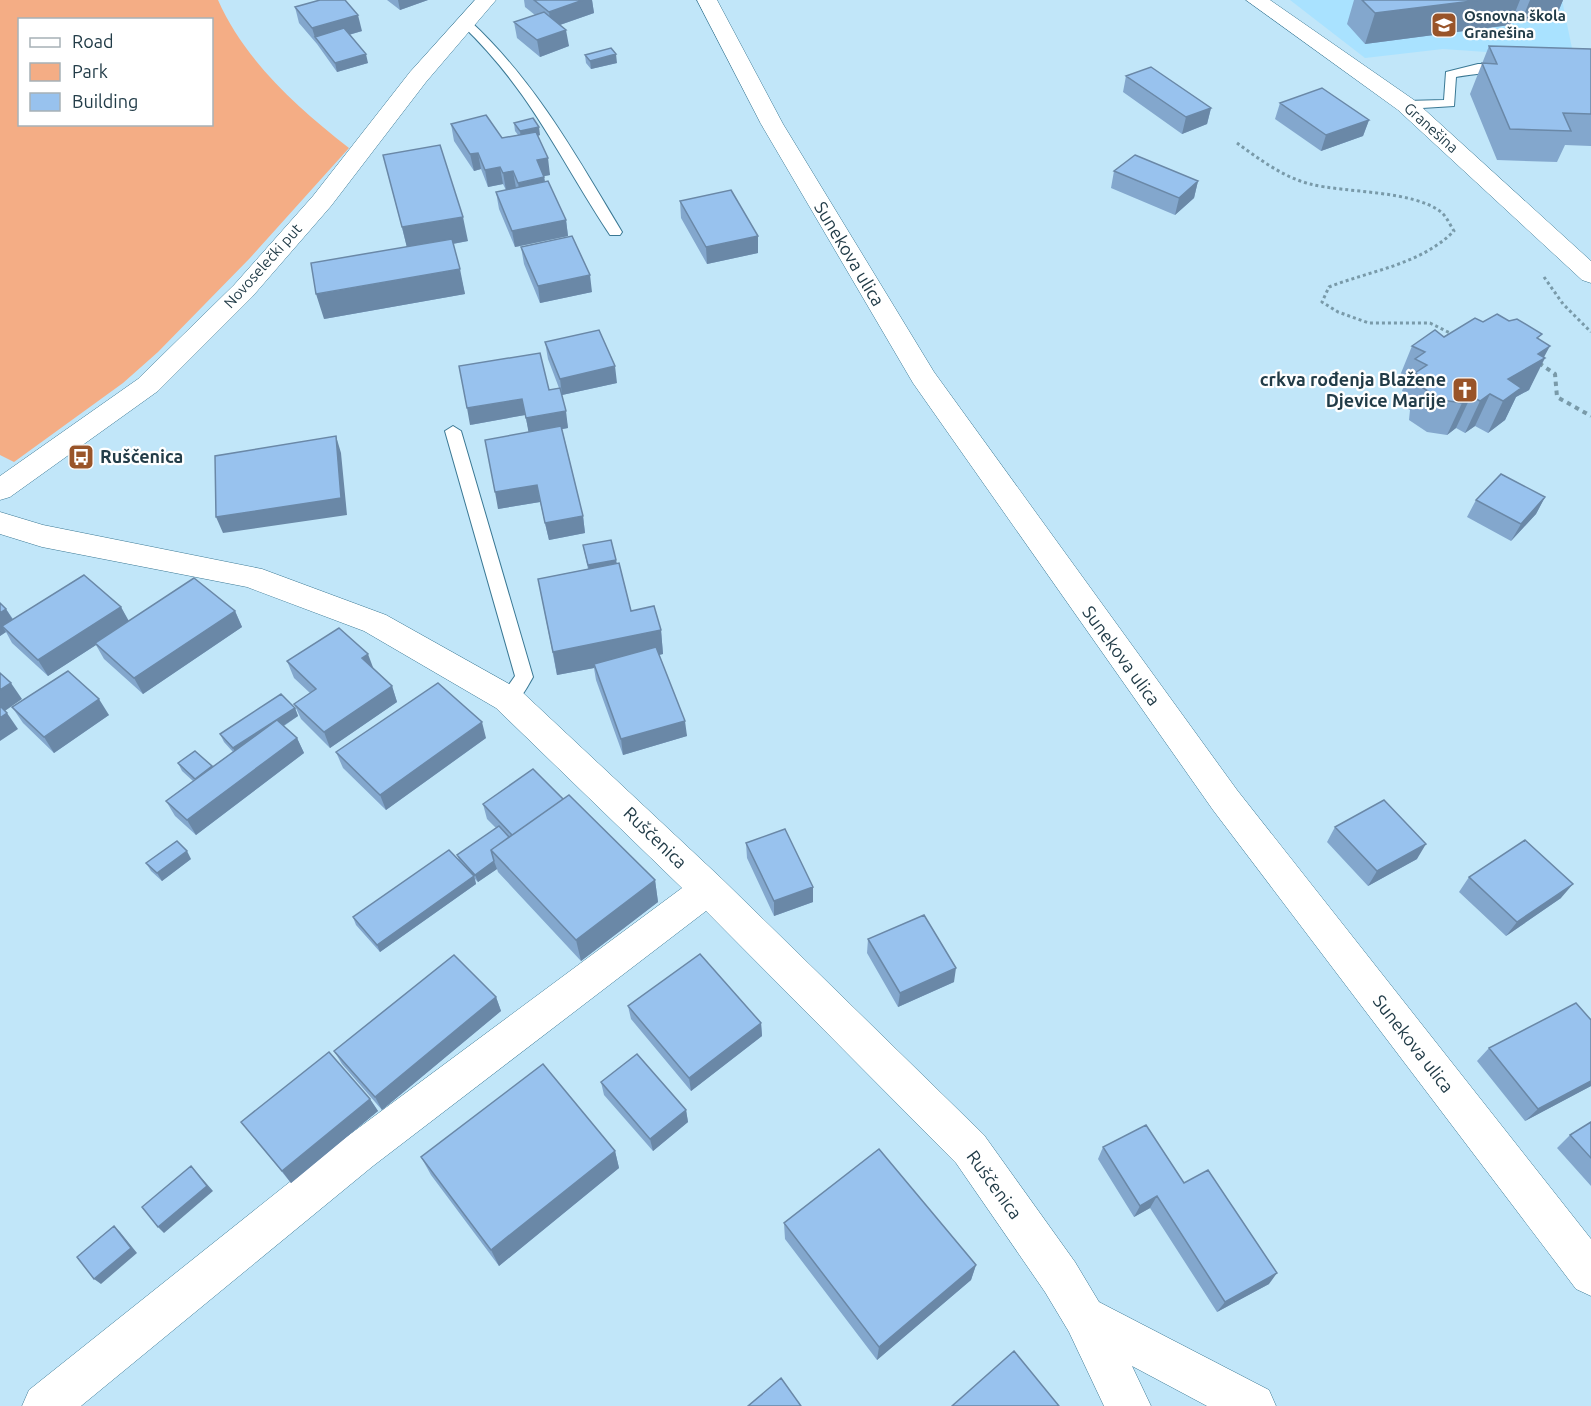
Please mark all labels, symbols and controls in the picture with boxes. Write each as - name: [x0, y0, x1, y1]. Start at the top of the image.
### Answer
- place label: Osnovna škola Granešina: [1464, 7, 1566, 41]
- school or university icon: Osnovna škola Granešina: [1429, 10, 1459, 40]
- legend: [18, 18, 213, 126]
- text: Road: [72, 31, 114, 51]
- text: Park: [72, 61, 108, 81]
- text: Building: [72, 91, 138, 111]
- street label: Granešina: [1401, 99, 1462, 156]
- street label: Sunekova ulica: [811, 198, 889, 309]
- street label: Novoselečki put: [220, 220, 305, 311]
- place label: crkva rođenja Blažene Djevice Marije: [1260, 369, 1446, 410]
- church icon: crkva rođenja Blažene Djevice Marije: [1450, 375, 1480, 405]
- bus stop icon: Ruščenica: [66, 442, 96, 472]
- place label: Ruščenica: [100, 446, 183, 466]
- street label: Sunekova ulica: [1079, 602, 1165, 709]
- street label: Ruščenica: [620, 802, 691, 872]
- street label: Sunekova ulica: [1370, 991, 1458, 1096]
- street label: Ruščenica: [963, 1146, 1026, 1223]

